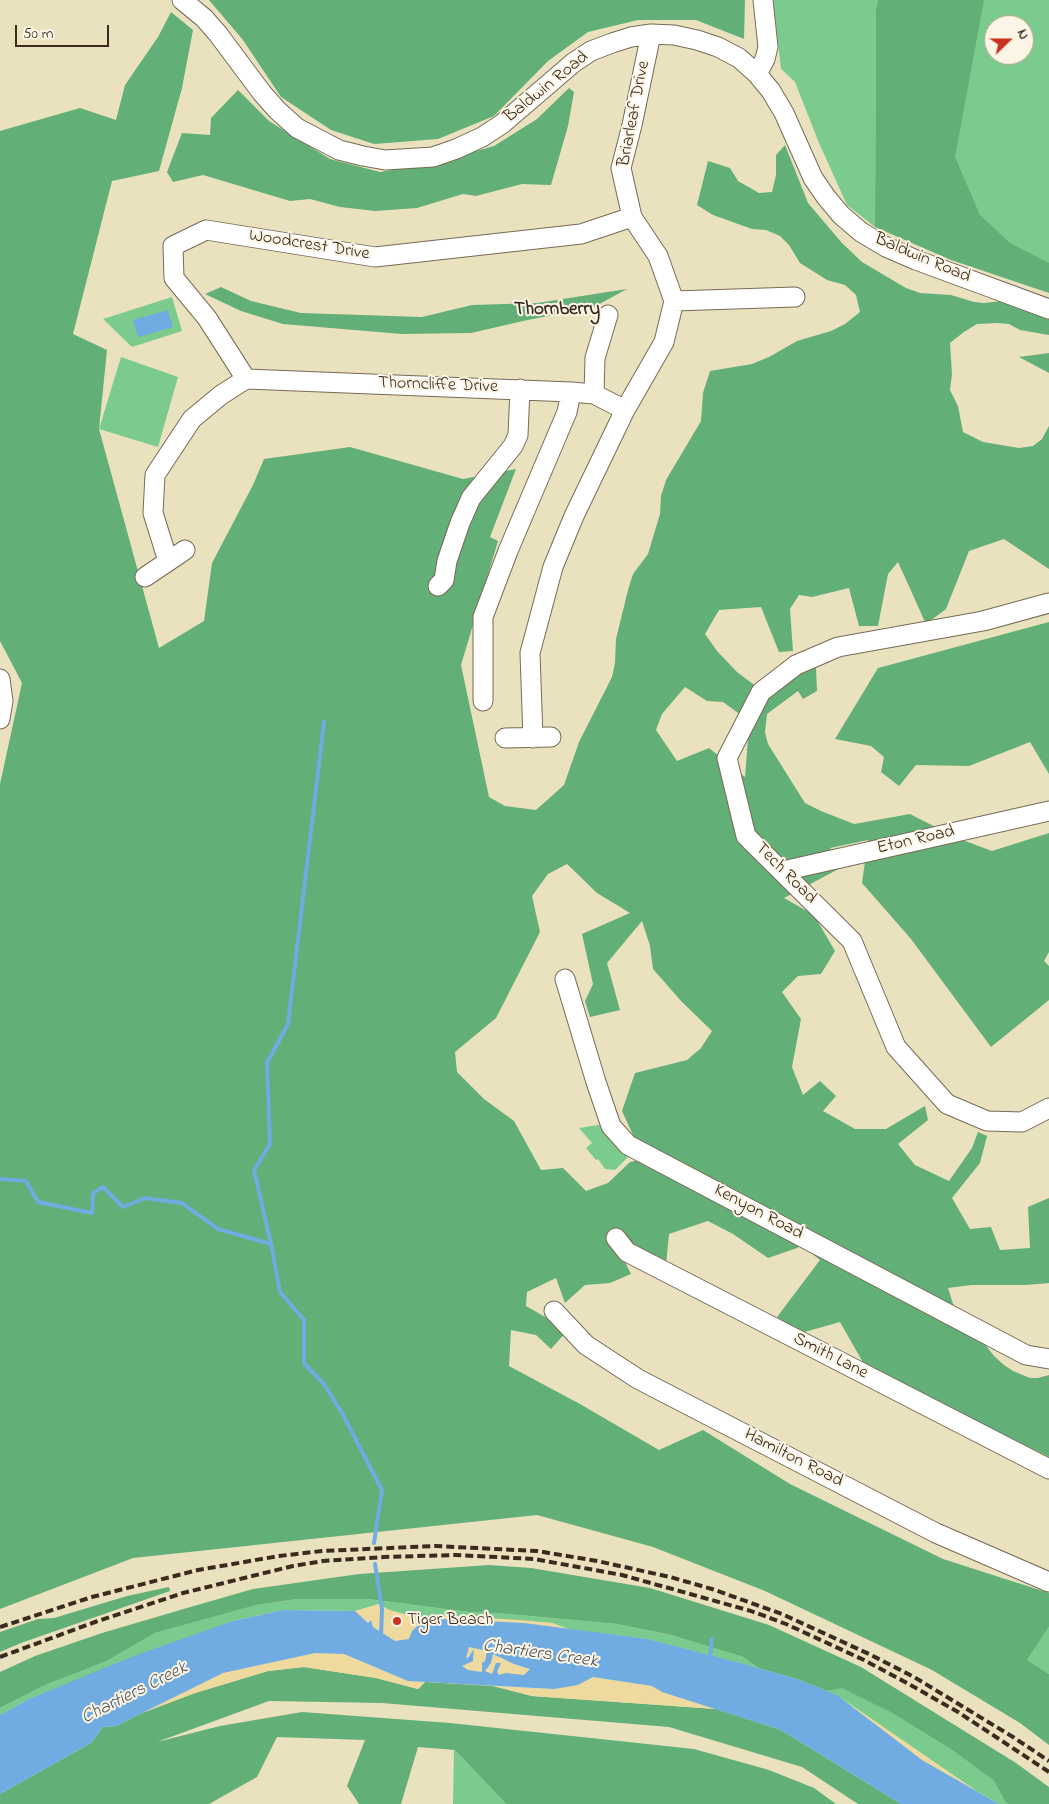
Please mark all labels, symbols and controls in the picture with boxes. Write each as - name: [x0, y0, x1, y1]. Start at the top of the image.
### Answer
- scale bar: [18, 15, 111, 47]
- north arrow: [984, 15, 1034, 65]
- text: 50 m: [23, 23, 53, 45]
- text: N: [1011, 26, 1034, 43]
- street label: Baldwin Road: [500, 47, 594, 129]
- street label: Briarleaf Drive: [614, 59, 656, 169]
- street label: Woodcrest Drive: [247, 226, 371, 266]
- street label: Baldwin Road: [871, 229, 973, 289]
- district label: Thornberry: [514, 300, 600, 322]
- street label: Thorncliffe Drive: [378, 373, 498, 399]
- street label: Eton Road: [875, 822, 957, 860]
- street label: Tech Road: [750, 839, 820, 909]
- street label: Kenyon Road: [710, 1180, 806, 1246]
- street label: Smith Lane: [789, 1329, 871, 1385]
- street label: Hamilton Road: [740, 1425, 846, 1493]
- place label: Tiger Beach: [407, 1610, 493, 1632]
- marker: Tiger Beach: [391, 1615, 403, 1627]
- water label: Chartiers Creek: [481, 1636, 599, 1674]
- water label: Chartiers Creek: [78, 1658, 192, 1730]

